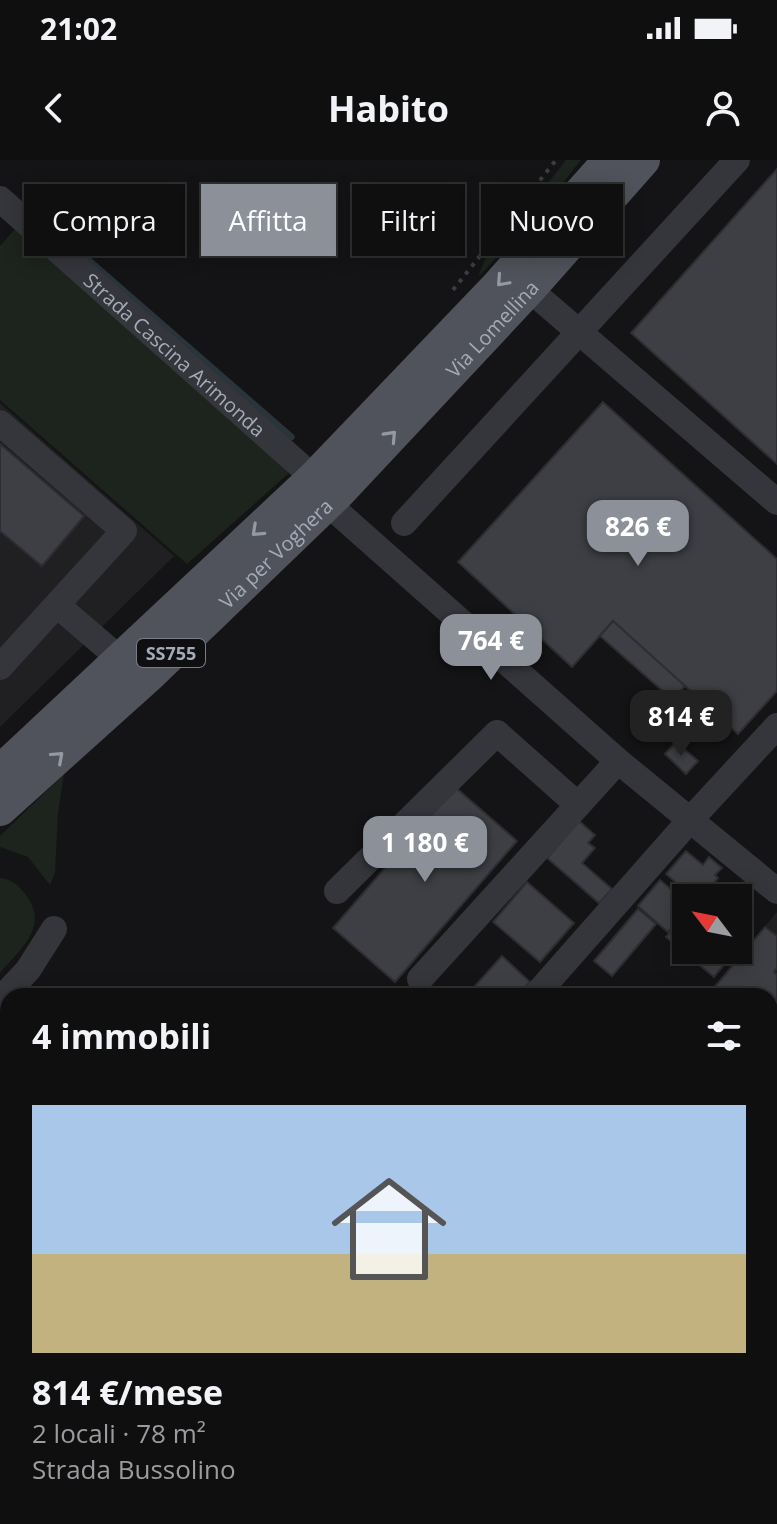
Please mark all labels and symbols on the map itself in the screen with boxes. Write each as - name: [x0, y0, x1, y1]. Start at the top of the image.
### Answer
- street label: Strada Cascina Arimonda: [78, 266, 272, 442]
- one-way arrow: [497, 272, 511, 286]
- street label: Via Lomellina: [440, 274, 544, 383]
- one-way arrow: [382, 431, 396, 445]
- street label: Via per Voghera: [213, 492, 338, 614]
- pin: 826 €: [582, 500, 694, 568]
- one-way arrow: [251, 522, 266, 536]
- pin: 764 €: [435, 614, 547, 682]
- road number: SS755: [137, 639, 205, 667]
- pin: 814 €: [625, 690, 737, 758]
- one-way arrow: [48, 752, 63, 767]
- pin: 1 180 €: [351, 816, 499, 884]
- north arrow: [672, 884, 752, 964]

